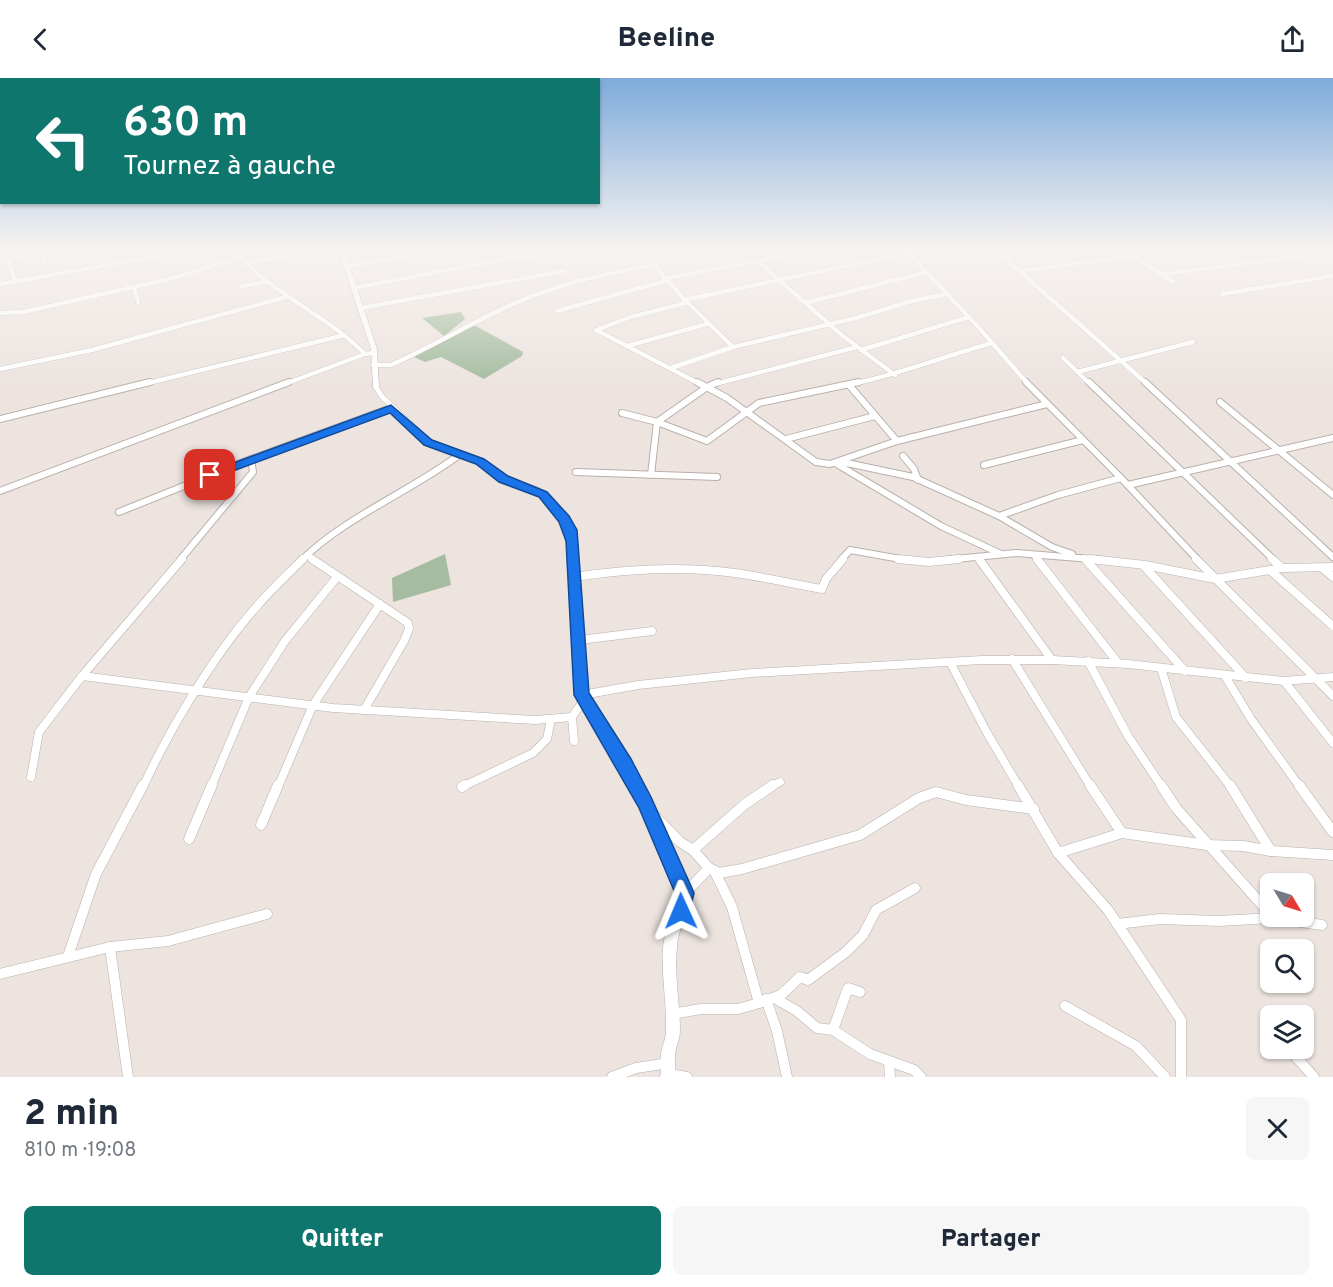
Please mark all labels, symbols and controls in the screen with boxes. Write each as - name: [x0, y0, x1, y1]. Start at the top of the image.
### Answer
- text: Beeline: [618, 22, 715, 56]
- icon: back: [24, 23, 57, 56]
- icon: share: [1276, 23, 1309, 56]
- text: 630 m: [123, 98, 248, 151]
- icon: left: [24, 102, 102, 180]
- text: Tournez à gauche: [123, 150, 336, 184]
- pin: [184, 449, 235, 500]
- icon: arrive: [193, 458, 226, 491]
- north arrow: [1260, 873, 1314, 927]
- map controls: [1260, 873, 1314, 1059]
- position arrow: [649, 879, 713, 943]
- button: search: [1260, 939, 1314, 993]
- button: layers: [1260, 1005, 1314, 1059]
- text: 2 min: [24, 1092, 119, 1138]
- button: close: [1246, 1097, 1309, 1160]
- text: 810 m · 19:08: [24, 1138, 136, 1164]
- button: Quitter: [24, 1206, 661, 1275]
- button: Partager: [673, 1206, 1309, 1275]

